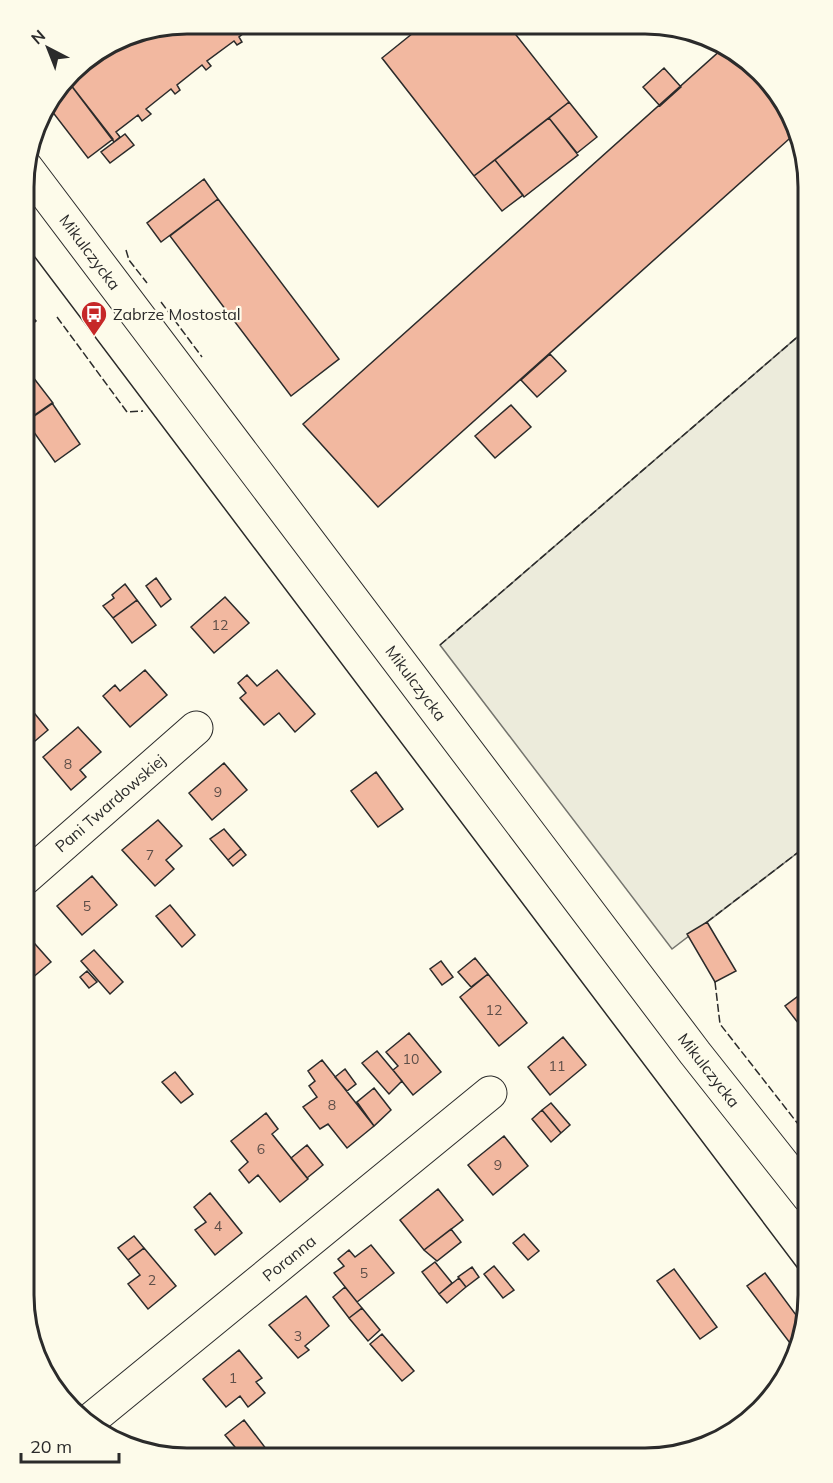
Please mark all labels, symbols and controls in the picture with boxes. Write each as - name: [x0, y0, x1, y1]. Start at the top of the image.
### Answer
- north arrow: [18, 18, 78, 78]
- text: N: [27, 25, 49, 48]
- street label: Mikulczycka: [55, 210, 125, 294]
- bus stop icon: Zabrze Mostostal: [79, 299, 109, 337]
- place label: Zabrze Mostostal: [113, 304, 241, 324]
- house number: 12: [212, 616, 228, 634]
- street label: Mikulczycka: [381, 641, 451, 725]
- street label: Pani Twardowskiej: [51, 750, 169, 856]
- house number: 8: [64, 755, 72, 773]
- house number: 9: [214, 783, 222, 801]
- house number: 7: [146, 846, 154, 864]
- house number: 5: [83, 897, 91, 915]
- house number: 12: [486, 1001, 502, 1019]
- street label: Mikulczycka: [674, 1029, 744, 1111]
- house number: 10: [403, 1050, 419, 1068]
- house number: 11: [549, 1057, 565, 1075]
- house number: 8: [328, 1096, 336, 1114]
- house number: 6: [257, 1140, 265, 1158]
- house number: 9: [494, 1156, 502, 1174]
- house number: 4: [214, 1217, 223, 1235]
- street label: Poranna: [258, 1230, 320, 1286]
- house number: 5: [360, 1264, 368, 1282]
- house number: 2: [148, 1271, 156, 1289]
- house number: 3: [294, 1327, 302, 1345]
- house number: 1: [229, 1369, 237, 1387]
- scale bar: [21, 1426, 118, 1464]
- text: 20 m: [30, 1435, 72, 1458]

